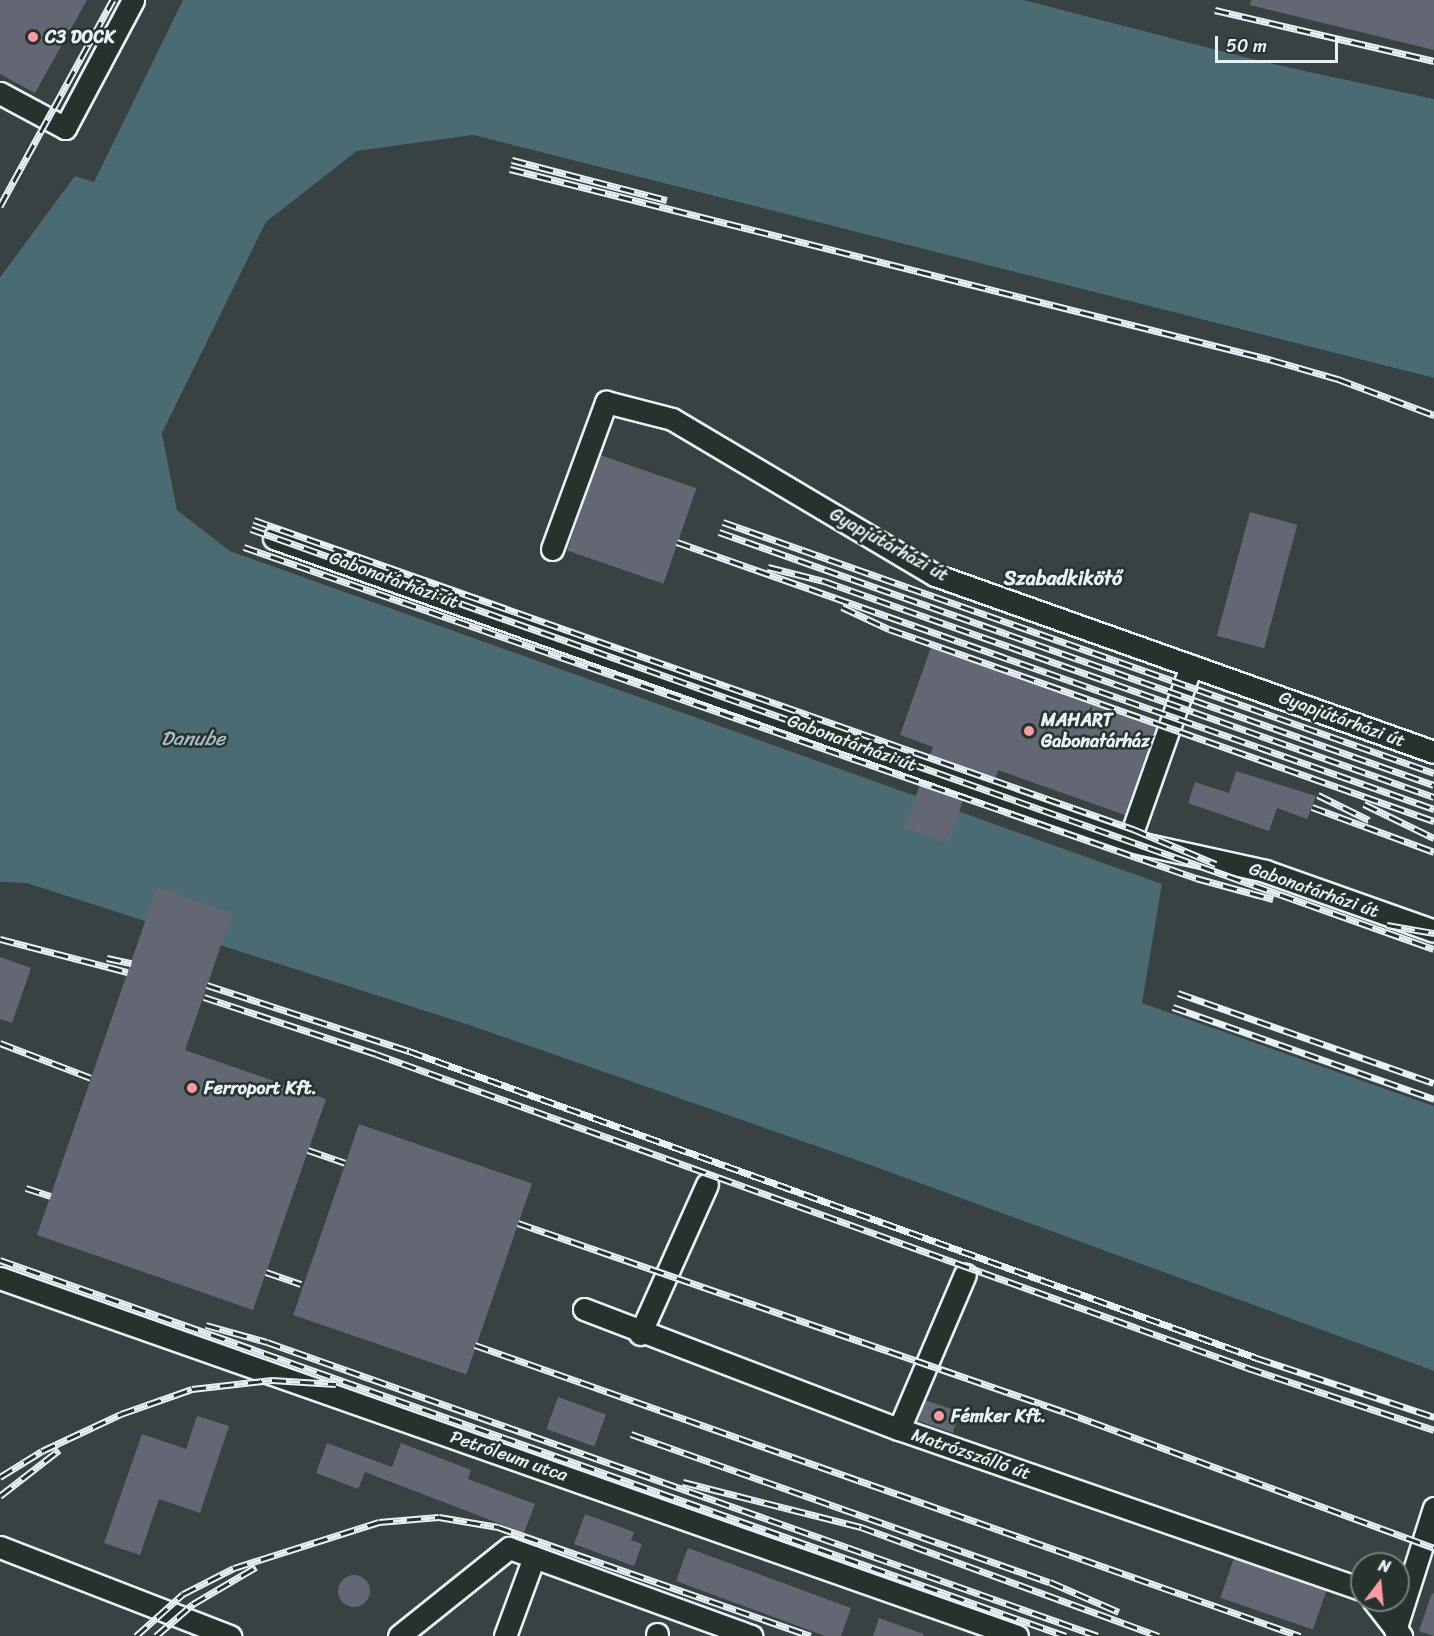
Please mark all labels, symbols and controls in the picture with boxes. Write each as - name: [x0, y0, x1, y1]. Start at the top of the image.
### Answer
- scale bar: [1218, 24, 1341, 62]
- place label: C3 DOCK: [45, 26, 115, 48]
- marker: C3 DOCK: [26, 30, 40, 44]
- text: 50 m: [1226, 30, 1267, 62]
- street label: Gyapjútárházi út: [826, 503, 952, 587]
- street label: Gabonatárházi út: [326, 547, 462, 613]
- district label: Szabadkikötő: [1004, 566, 1122, 590]
- street label: Gyapjútárházi út: [1276, 686, 1408, 752]
- street label: Gabonatárházi út: [784, 710, 920, 776]
- place label: MAHART Gabonatárház: [1041, 710, 1150, 752]
- marker: MAHART Gabonatárház: [1022, 724, 1036, 738]
- water label: Danube: [161, 726, 225, 750]
- street label: Gabonatárházi út: [1246, 858, 1382, 922]
- place label: Ferroport Kft.: [204, 1077, 317, 1099]
- marker: Ferroport Kft.: [185, 1081, 199, 1095]
- place label: Fémker Kft.: [951, 1405, 1046, 1427]
- marker: Fémker Kft.: [932, 1409, 946, 1423]
- street label: Matrózszálló út: [909, 1424, 1033, 1484]
- street label: Petróleum utca: [448, 1426, 570, 1486]
- text: N: [1375, 1551, 1394, 1582]
- north arrow: [1350, 1552, 1410, 1612]

